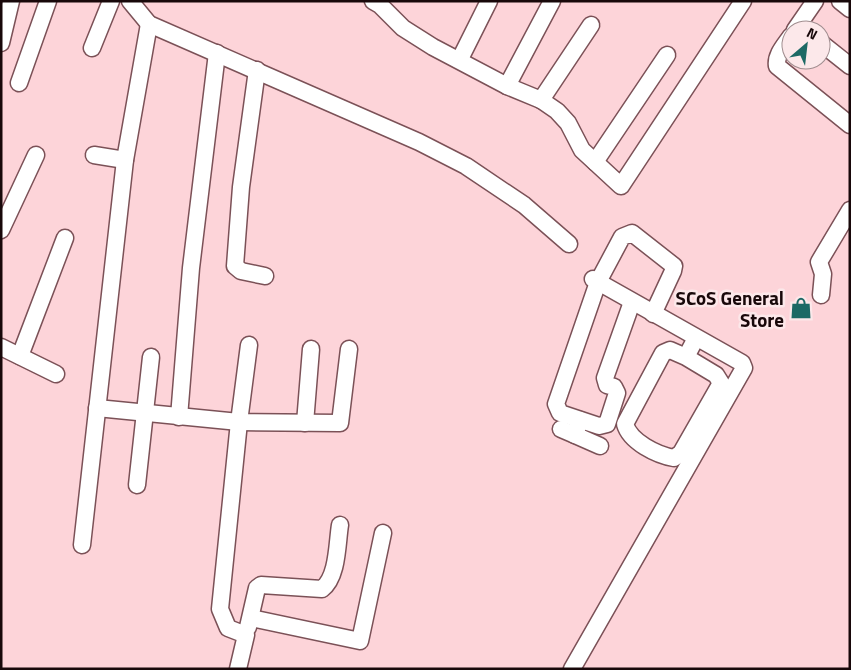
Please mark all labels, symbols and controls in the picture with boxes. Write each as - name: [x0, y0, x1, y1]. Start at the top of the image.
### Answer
- north arrow: [781, 20, 831, 70]
- text: N: [803, 22, 822, 45]
- place label: SCoS General Store: [676, 283, 784, 334]
- shop icon: SCoS General Store: [788, 295, 814, 321]

